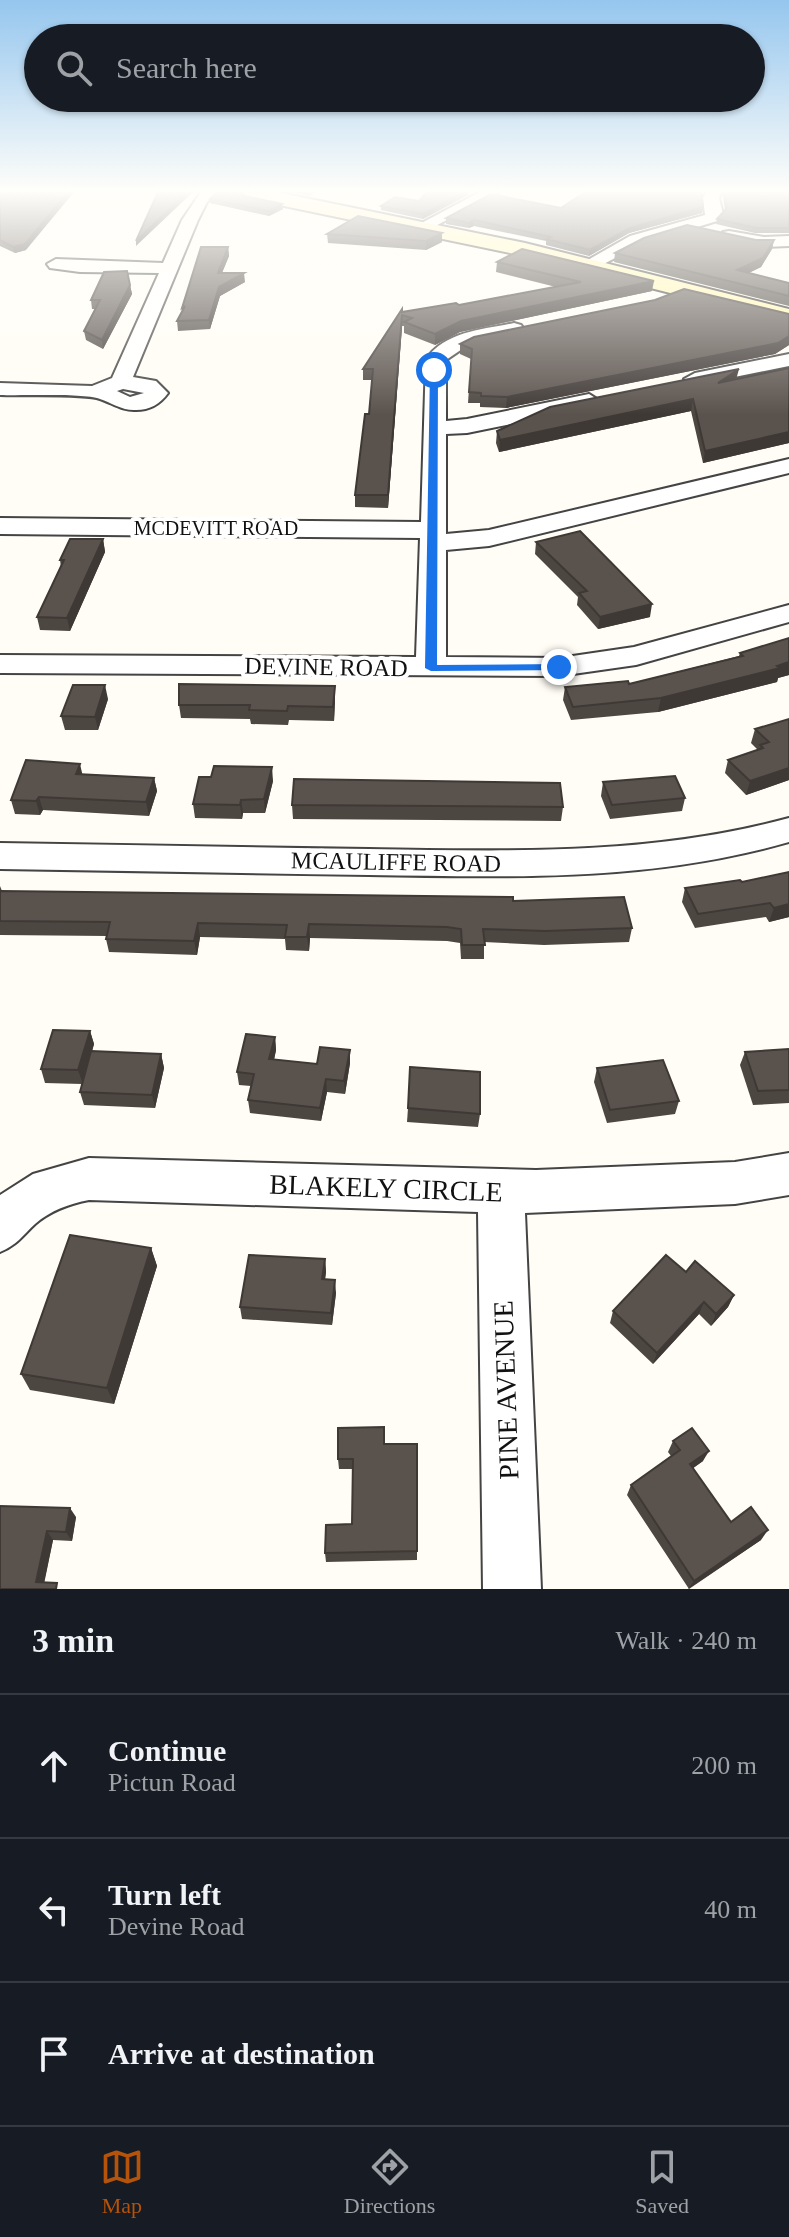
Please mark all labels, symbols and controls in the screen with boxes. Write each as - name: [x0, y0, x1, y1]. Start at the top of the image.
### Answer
- search box: [24, 24, 765, 112]
- icon: search: [52, 46, 96, 90]
- text: Search here: [116, 51, 257, 84]
- route start: [416, 352, 452, 388]
- street label: MCDEVITT ROAD: [134, 517, 298, 539]
- route end: [541, 649, 577, 685]
- street label: DEVINE ROAD: [244, 653, 408, 681]
- street label: MCAULIFFE ROAD: [291, 847, 501, 877]
- street label: BLAKELY CIRCLE: [269, 1168, 503, 1208]
- street label: PINE AVENUE: [487, 1300, 525, 1480]
- text: 3 min: [32, 1622, 114, 1659]
- text: Walk · 240 m: [615, 1626, 757, 1655]
- text: Continue: [108, 1734, 226, 1767]
- icon: ahead: [32, 1744, 76, 1788]
- text: 200 m: [691, 1751, 757, 1780]
- text: Pictun Road: [108, 1768, 236, 1797]
- text: Turn left: [108, 1878, 221, 1911]
- icon: left: [32, 1888, 76, 1932]
- text: 40 m: [704, 1895, 757, 1924]
- text: Devine Road: [108, 1912, 244, 1941]
- icon: arrive: [32, 2032, 76, 2076]
- text: Arrive at destination: [108, 2037, 375, 2070]
- tab: Map: [100, 2145, 144, 2219]
- tab: Directions: [344, 2145, 435, 2219]
- tab: Saved: [635, 2145, 689, 2219]

